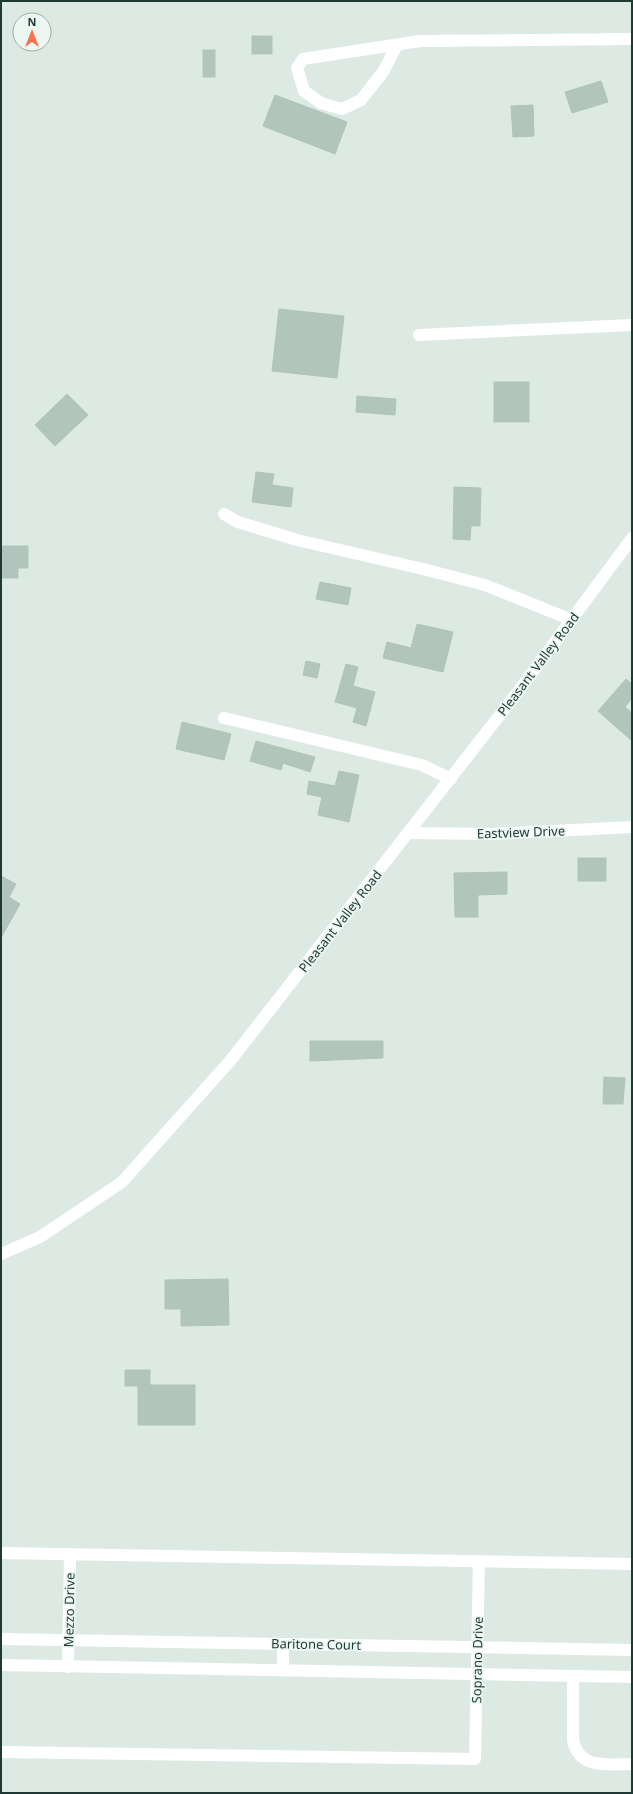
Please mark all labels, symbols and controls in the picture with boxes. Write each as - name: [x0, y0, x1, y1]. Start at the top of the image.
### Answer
- north arrow: [12, 12, 52, 52]
- text: N: [28, 14, 36, 29]
- street label: Pleasant Valley Road: [493, 609, 583, 719]
- street label: Eastview Drive: [477, 821, 565, 843]
- street label: Pleasant Valley Road: [294, 866, 386, 976]
- street label: Mezzo Drive: [59, 1573, 79, 1647]
- street label: Soprano Drive: [467, 1616, 487, 1704]
- street label: Baritone Court: [271, 1634, 361, 1654]

